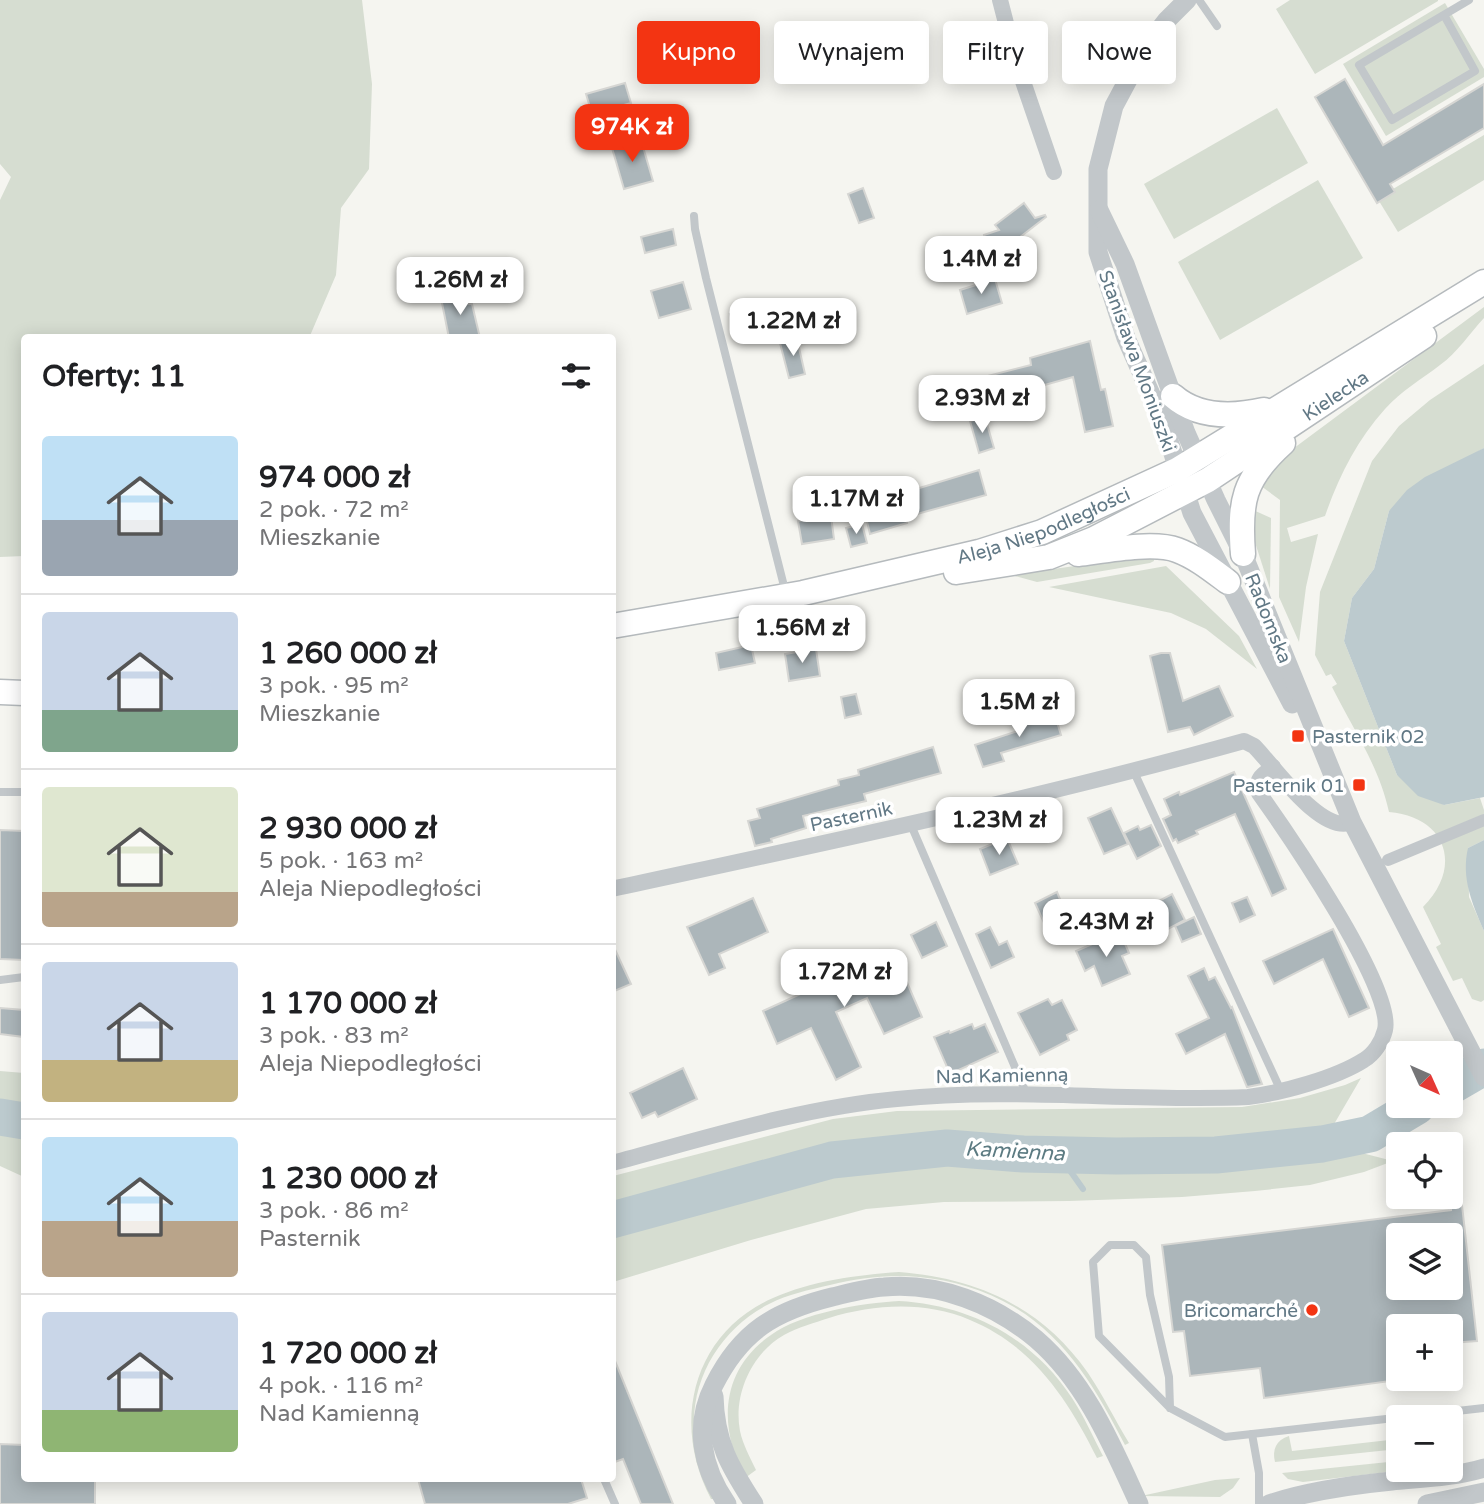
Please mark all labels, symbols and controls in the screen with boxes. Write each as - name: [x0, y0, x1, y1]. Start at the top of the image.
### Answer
- chip: Kupno: [637, 21, 760, 84]
- chip: Wynajem: [774, 21, 929, 84]
- chip: Filtry: [943, 21, 1048, 84]
- chip: Nowe: [1062, 21, 1176, 84]
- pin: 974K zł: [567, 104, 697, 164]
- text: 974K zł: [591, 113, 673, 141]
- pin: 1.4M zł: [916, 236, 1046, 296]
- text: 1.4M zł: [941, 245, 1021, 273]
- pin: 1.26M zł: [388, 258, 532, 317]
- text: 1.26M zł: [413, 266, 507, 294]
- street label: Stanisława Moniuszki: [1094, 267, 1180, 455]
- pin: 1.22M zł: [721, 298, 865, 358]
- text: 1.22M zł: [746, 307, 840, 335]
- icon: filters: [557, 357, 595, 395]
- text: Oferty: 11: [42, 358, 186, 395]
- street label: Kielecka: [1299, 366, 1373, 426]
- pin: 2.93M zł: [910, 376, 1054, 435]
- text: 2.93M zł: [935, 384, 1029, 412]
- text: 974 000 zł: [259, 459, 410, 496]
- icon: home: [98, 464, 182, 548]
- pin: 1.17M zł: [784, 476, 928, 536]
- street label: Aleja Niepodległości: [955, 483, 1134, 569]
- text: 1.17M zł: [809, 485, 903, 513]
- text: 2 pok. · 72 m²: [259, 496, 409, 524]
- text: Mieszkanie: [259, 524, 380, 552]
- street label: Radomska: [1240, 570, 1296, 667]
- pin: 1.56M zł: [730, 606, 874, 665]
- text: 1.56M zł: [755, 614, 849, 642]
- text: 1 260 000 zł: [259, 635, 437, 672]
- icon: home: [98, 640, 182, 724]
- text: 3 pok. · 95 m²: [259, 672, 409, 700]
- pin: 1.5M zł: [954, 680, 1084, 739]
- text: 1.5M zł: [979, 688, 1059, 716]
- text: Mieszkanie: [259, 700, 380, 728]
- place label: Pasternik 02: [1312, 726, 1425, 748]
- marker: Pasternik 02: [1290, 728, 1306, 744]
- place label: Pasternik 01: [1232, 775, 1345, 797]
- marker: Pasternik 01: [1351, 777, 1367, 793]
- street label: Pasternik: [808, 798, 894, 836]
- pin: 1.23M zł: [927, 798, 1071, 857]
- text: 1.23M zł: [952, 806, 1046, 834]
- text: 2 930 000 zł: [259, 810, 437, 847]
- icon: home: [98, 815, 182, 899]
- text: 5 pok. · 163 m²: [259, 847, 423, 875]
- text: Aleja Niepodległości: [259, 875, 482, 903]
- pin: 2.43M zł: [1034, 900, 1178, 959]
- text: 2.43M zł: [1059, 908, 1153, 936]
- pin: 1.72M zł: [772, 950, 916, 1009]
- text: 1.72M zł: [797, 958, 891, 986]
- text: 1 170 000 zł: [259, 985, 437, 1022]
- icon: home: [98, 990, 182, 1074]
- text: 3 pok. · 83 m²: [259, 1022, 409, 1050]
- north arrow: [1386, 1041, 1463, 1118]
- map controls: [1386, 1041, 1463, 1482]
- text: Aleja Niepodległości: [259, 1050, 482, 1078]
- street label: Nad Kamienną: [935, 1064, 1069, 1088]
- button: locate: [1386, 1132, 1463, 1209]
- water label: Kamienna: [965, 1136, 1067, 1167]
- text: 1 230 000 zł: [259, 1160, 437, 1197]
- icon: home: [98, 1165, 182, 1249]
- text: 3 pok. · 86 m²: [259, 1197, 409, 1225]
- button: layers: [1386, 1223, 1463, 1300]
- text: Pasternik: [259, 1225, 360, 1253]
- place label: Bricomarché: [1184, 1300, 1298, 1322]
- marker: Bricomarché: [1304, 1302, 1320, 1318]
- button: +: [1386, 1314, 1463, 1391]
- text: 1 720 000 zł: [259, 1335, 437, 1372]
- icon: home: [98, 1340, 182, 1424]
- text: 4 pok. · 116 m²: [259, 1372, 423, 1400]
- text: Nad Kamienną: [259, 1400, 420, 1428]
- button: −: [1386, 1405, 1463, 1482]

